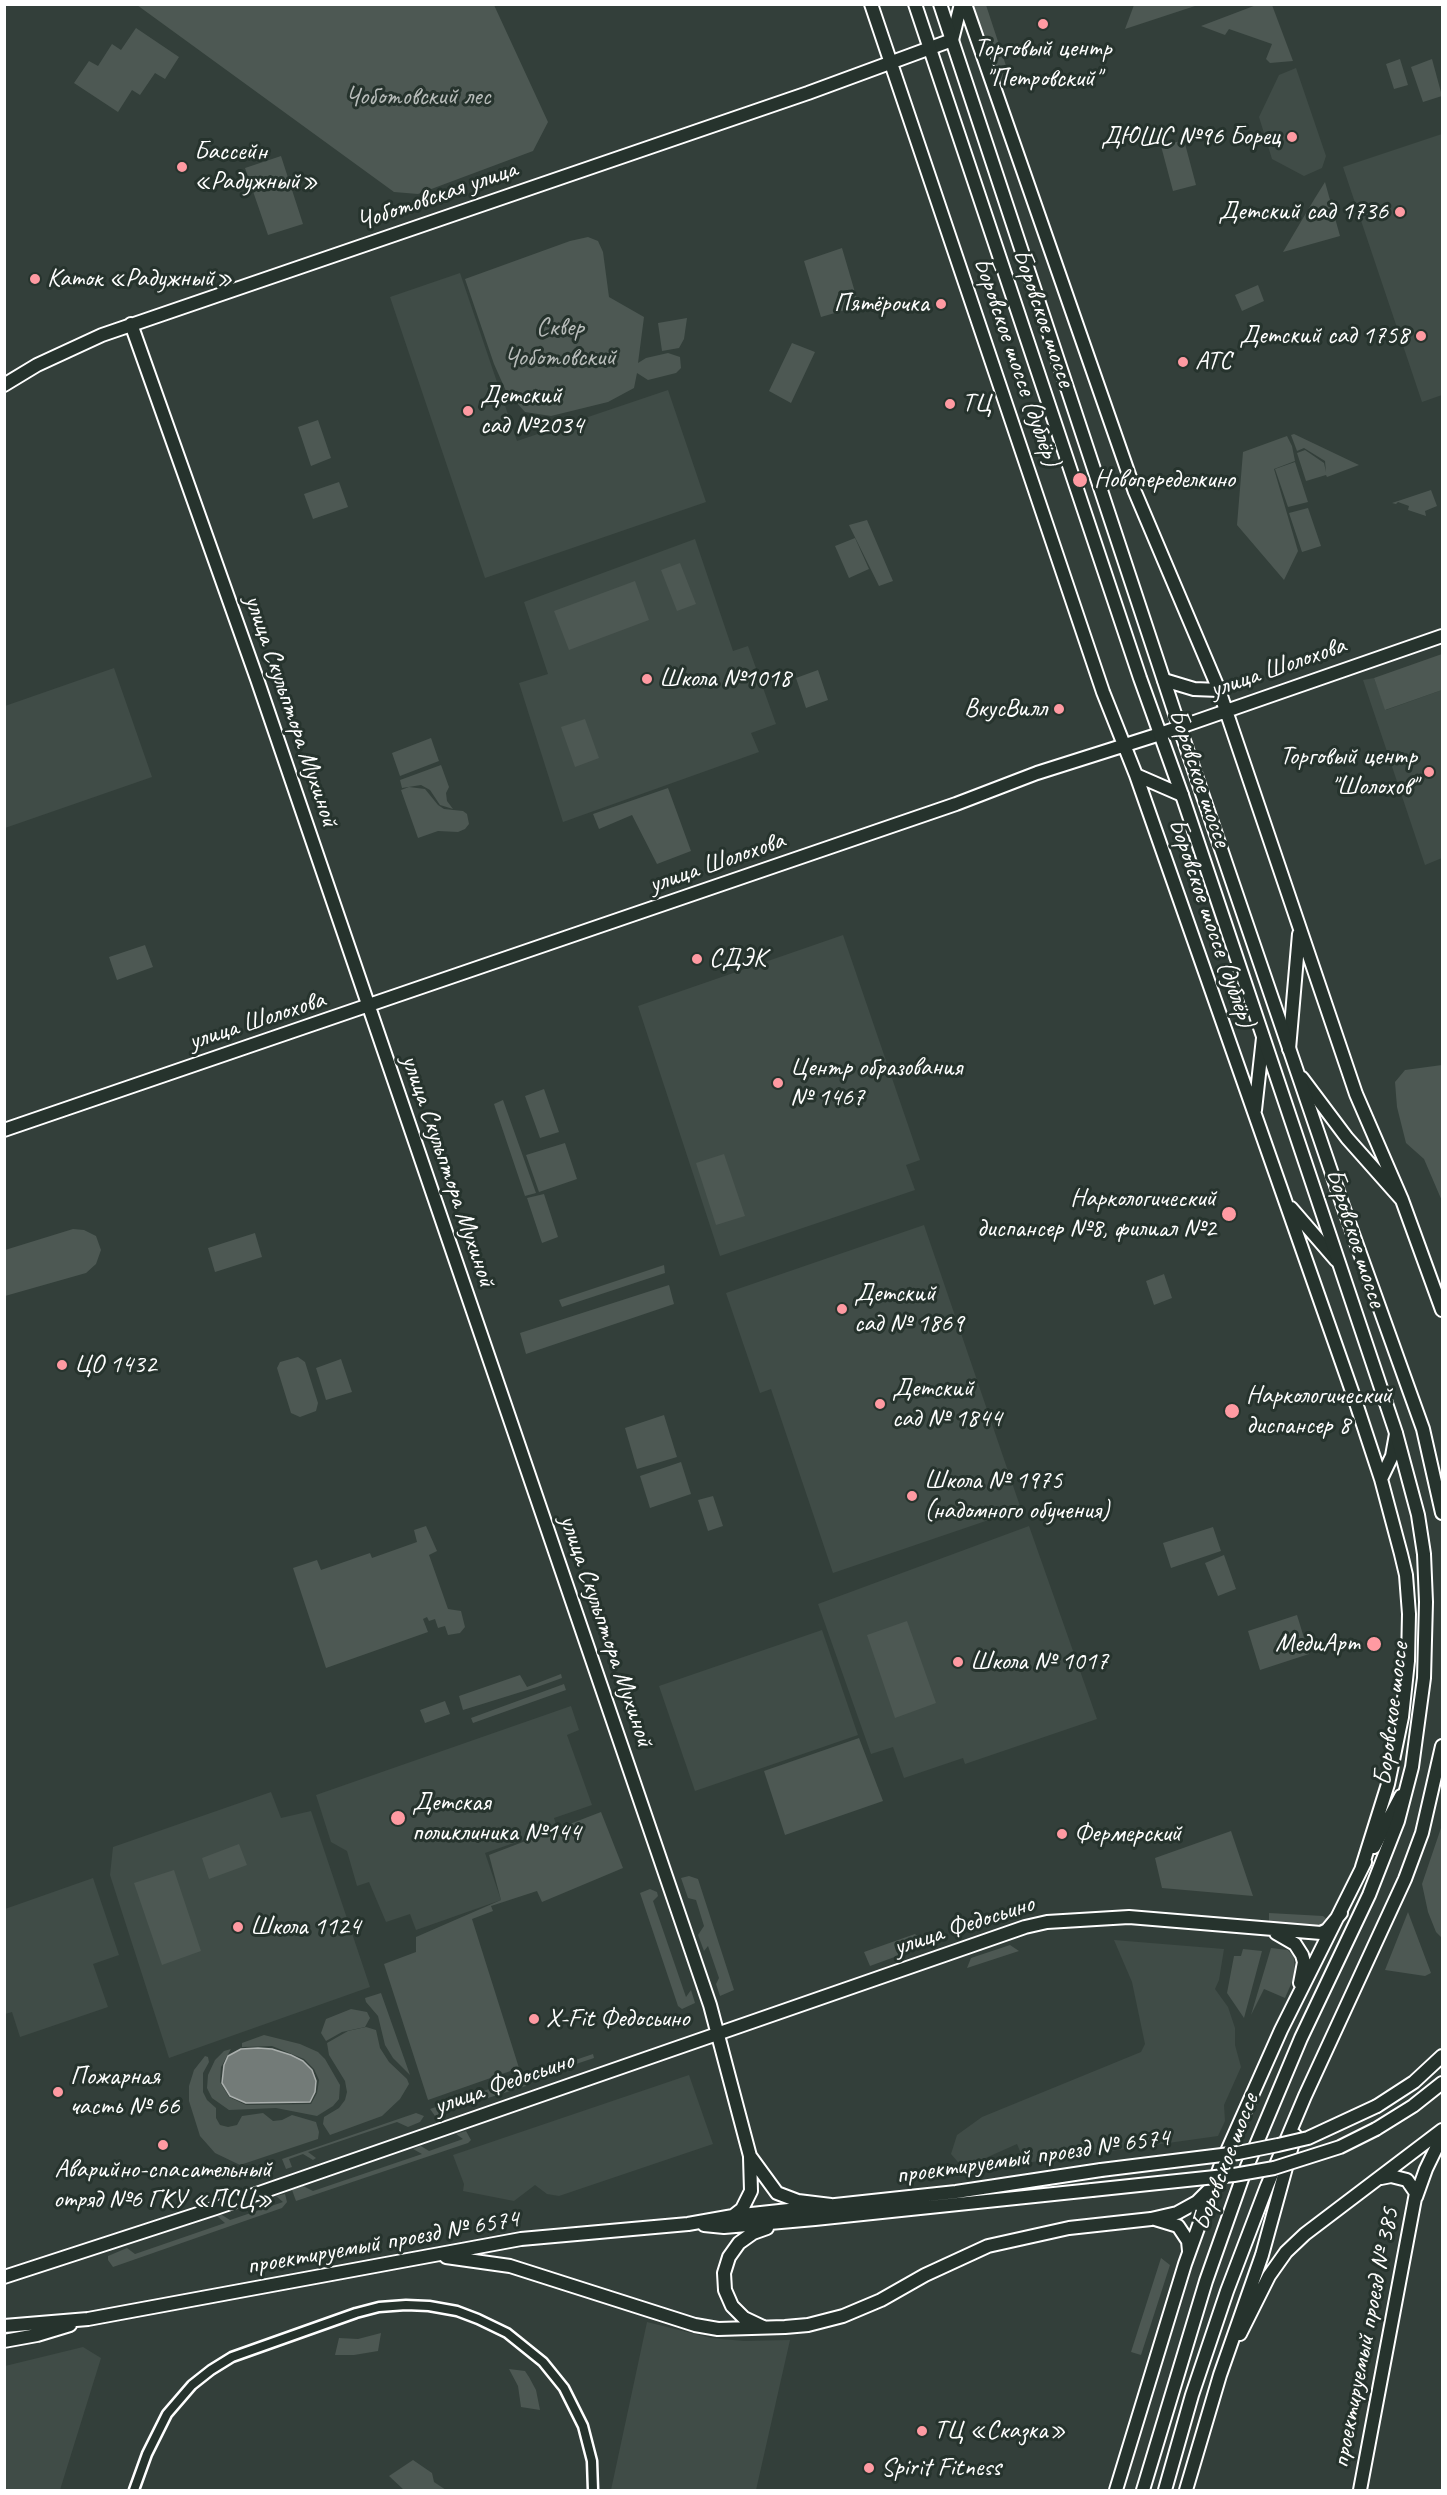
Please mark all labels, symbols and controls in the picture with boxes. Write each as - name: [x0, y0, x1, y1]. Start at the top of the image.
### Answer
- marker: Торговый центр "Петровский": [1036, 17, 1050, 31]
- place label: Торговый центр "Петровский": [974, 33, 1112, 94]
- park label: Чоботовский лес: [345, 81, 491, 113]
- place label: ДЮШС №96 Борец: [1101, 121, 1280, 153]
- marker: ДЮШС №96 Борец: [1285, 130, 1299, 144]
- place label: Бассейн «Радужный»: [194, 136, 318, 198]
- street label: Чоботовская улица: [353, 154, 521, 238]
- marker: Бассейн «Радужный»: [175, 160, 189, 174]
- place label: Детский сад 1736: [1218, 196, 1388, 228]
- marker: Детский сад 1736: [1393, 205, 1407, 219]
- street label: Боровское шоссе: [1005, 245, 1081, 391]
- street label: Боровское шоссе (дублёр): [966, 253, 1066, 471]
- place label: Каток «Радужный»: [47, 263, 233, 295]
- marker: Каток «Радужный»: [28, 272, 42, 286]
- place label: Пятёрочка: [834, 288, 929, 320]
- marker: Пятёрочка: [934, 297, 948, 311]
- park label: Сквер Чоботовский: [504, 312, 616, 374]
- place label: Детский сад 1758: [1239, 320, 1409, 352]
- marker: Детский сад 1758: [1414, 329, 1428, 343]
- place label: АТС: [1195, 346, 1231, 378]
- marker: АТС: [1176, 355, 1190, 369]
- place label: Детский сад №2034: [480, 380, 583, 442]
- place label: ТЦ: [962, 388, 991, 420]
- marker: ТЦ: [943, 397, 957, 411]
- marker: Детский сад №2034: [461, 404, 475, 418]
- place label: Новопеределкино: [1094, 464, 1235, 496]
- marker: Новопеределкино: [1071, 471, 1089, 489]
- street label: улица Скульптора Мухиной: [237, 591, 345, 831]
- street label: улица Шолохова: [1206, 630, 1350, 706]
- place label: Школа №1018: [659, 663, 791, 695]
- marker: Школа №1018: [640, 672, 654, 686]
- place label: ВкусВилл: [964, 693, 1047, 725]
- marker: ВкусВилл: [1052, 702, 1066, 716]
- street label: Боровское шоссе: [1161, 705, 1237, 851]
- place label: Торговый центр "Шолохов": [1280, 741, 1417, 802]
- marker: Торговый центр "Шолохов": [1422, 765, 1436, 779]
- street label: Боровское шоссе (дублёр): [1161, 814, 1261, 1032]
- street label: улица Шолохова: [645, 825, 789, 901]
- place label: СДЭК: [709, 943, 766, 975]
- marker: СДЭК: [690, 952, 704, 966]
- street label: улица Шолохова: [185, 984, 329, 1058]
- street label: улица Скульптора Мухиной: [394, 1051, 502, 1291]
- place label: Центр образования № 1467: [790, 1052, 962, 1114]
- marker: Центр образования № 1467: [771, 1076, 785, 1090]
- street label: Боровское шоссе: [1318, 1165, 1392, 1311]
- place label: Наркологический диспансер №8, филиал №2: [977, 1183, 1216, 1244]
- marker: Наркологический диспансер №8, филиал №2: [1220, 1205, 1238, 1223]
- place label: Детский сад № 1869: [854, 1278, 964, 1340]
- marker: Детский сад № 1869: [835, 1302, 849, 1316]
- place label: ЦО 1432: [74, 1349, 156, 1381]
- marker: ЦО 1432: [55, 1358, 69, 1372]
- place label: Детский сад № 1844: [892, 1373, 1002, 1434]
- place label: Наркологический диспансер 8: [1246, 1380, 1392, 1442]
- marker: Детский сад № 1844: [873, 1397, 887, 1411]
- marker: Наркологический диспансер 8: [1223, 1402, 1241, 1420]
- place label: Школа № 1975 (надомного обучения): [924, 1465, 1109, 1526]
- marker: Школа № 1975 (надомного обучения): [905, 1489, 919, 1503]
- street label: улица Скульптора Мухиной: [552, 1511, 660, 1751]
- place label: МедиАрт: [1275, 1628, 1360, 1660]
- marker: МедиАрт: [1365, 1635, 1383, 1653]
- street label: Боровское шоссе: [1368, 1641, 1416, 1787]
- place label: Школа № 1017: [970, 1646, 1108, 1678]
- marker: Школа № 1017: [951, 1655, 965, 1669]
- place label: Детская поликлиника №144: [412, 1787, 581, 1848]
- marker: Детская поликлиника №144: [389, 1809, 407, 1827]
- place label: Фермерский: [1074, 1818, 1181, 1850]
- marker: Фермерский: [1055, 1827, 1069, 1841]
- street label: улица Федосьино: [890, 1889, 1038, 1963]
- place label: Школа 1124: [250, 1911, 360, 1943]
- marker: Школа 1124: [231, 1920, 245, 1934]
- place label: X-Fit Федосьино: [546, 2003, 689, 2035]
- marker: X-Fit Федосьино: [527, 2012, 541, 2026]
- street label: улица Федосьино: [430, 2046, 578, 2122]
- place label: Пожарная часть № 66: [70, 2061, 180, 2122]
- marker: Пожарная часть № 66: [51, 2085, 65, 2099]
- street label: Боровское шоссе: [1186, 2089, 1266, 2235]
- street label: проектируемый проезд № 6574: [894, 2122, 1172, 2192]
- marker: Аварийно-спасательный отряд №6 ГКУ «ПСЦ»: [156, 2138, 170, 2152]
- place label: Аварийно-спасательный отряд №6 ГКУ «ПСЦ»: [53, 2154, 273, 2216]
- street label: проектируемый проезд № 6574: [244, 2204, 522, 2282]
- street label: проектируемый проезд № 385: [1325, 2205, 1407, 2471]
- place label: ТЦ «Сказка»: [934, 2415, 1066, 2447]
- marker: ТЦ «Сказка»: [915, 2424, 929, 2438]
- place label: Spirit Fitness: [881, 2452, 1001, 2484]
- marker: Spirit Fitness: [862, 2461, 876, 2475]

